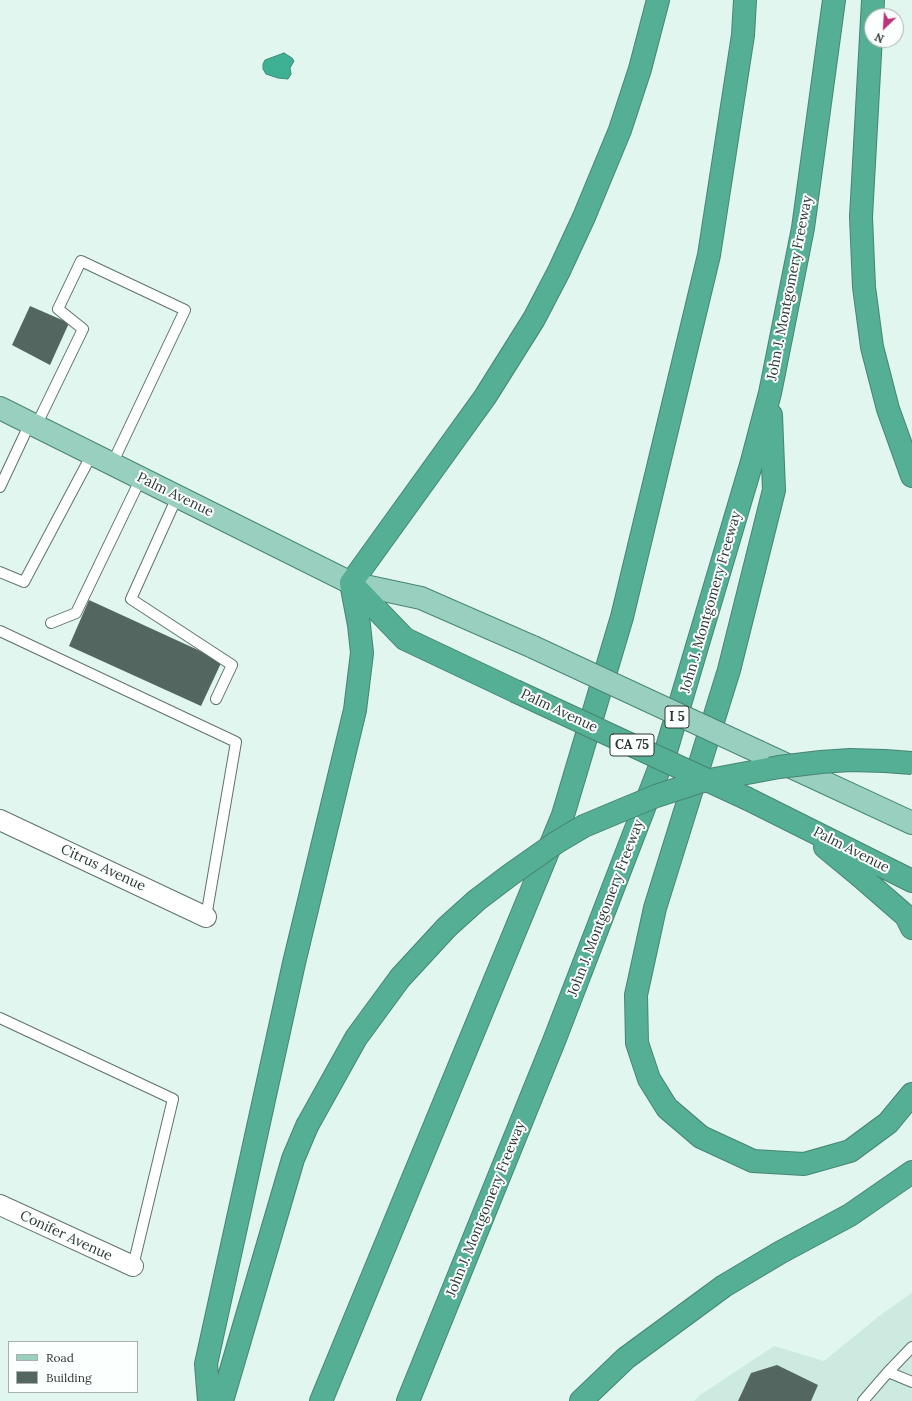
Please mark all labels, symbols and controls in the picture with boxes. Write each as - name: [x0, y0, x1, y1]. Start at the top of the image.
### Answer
- north arrow: [864, 8, 904, 48]
- text: N: [873, 30, 886, 46]
- street label: John J. Montgomery Freeway: [764, 194, 816, 382]
- street label: Palm Avenue: [134, 469, 216, 521]
- street label: John J. Montgomery Freeway: [677, 509, 745, 695]
- street label: Palm Avenue: [518, 686, 600, 736]
- road number: I 5: [665, 706, 689, 728]
- road number: CA 75: [610, 734, 654, 756]
- street label: John J. Montgomery Freeway: [564, 817, 648, 999]
- street label: Palm Avenue: [810, 824, 892, 876]
- street label: Citrus Avenue: [58, 841, 148, 895]
- street label: John J. Montgomery Freeway: [443, 1119, 529, 1299]
- street label: Conifer Avenue: [17, 1207, 115, 1265]
- legend: [8, 1341, 138, 1393]
- text: Road: [46, 1350, 74, 1365]
- text: Building: [46, 1370, 92, 1385]

